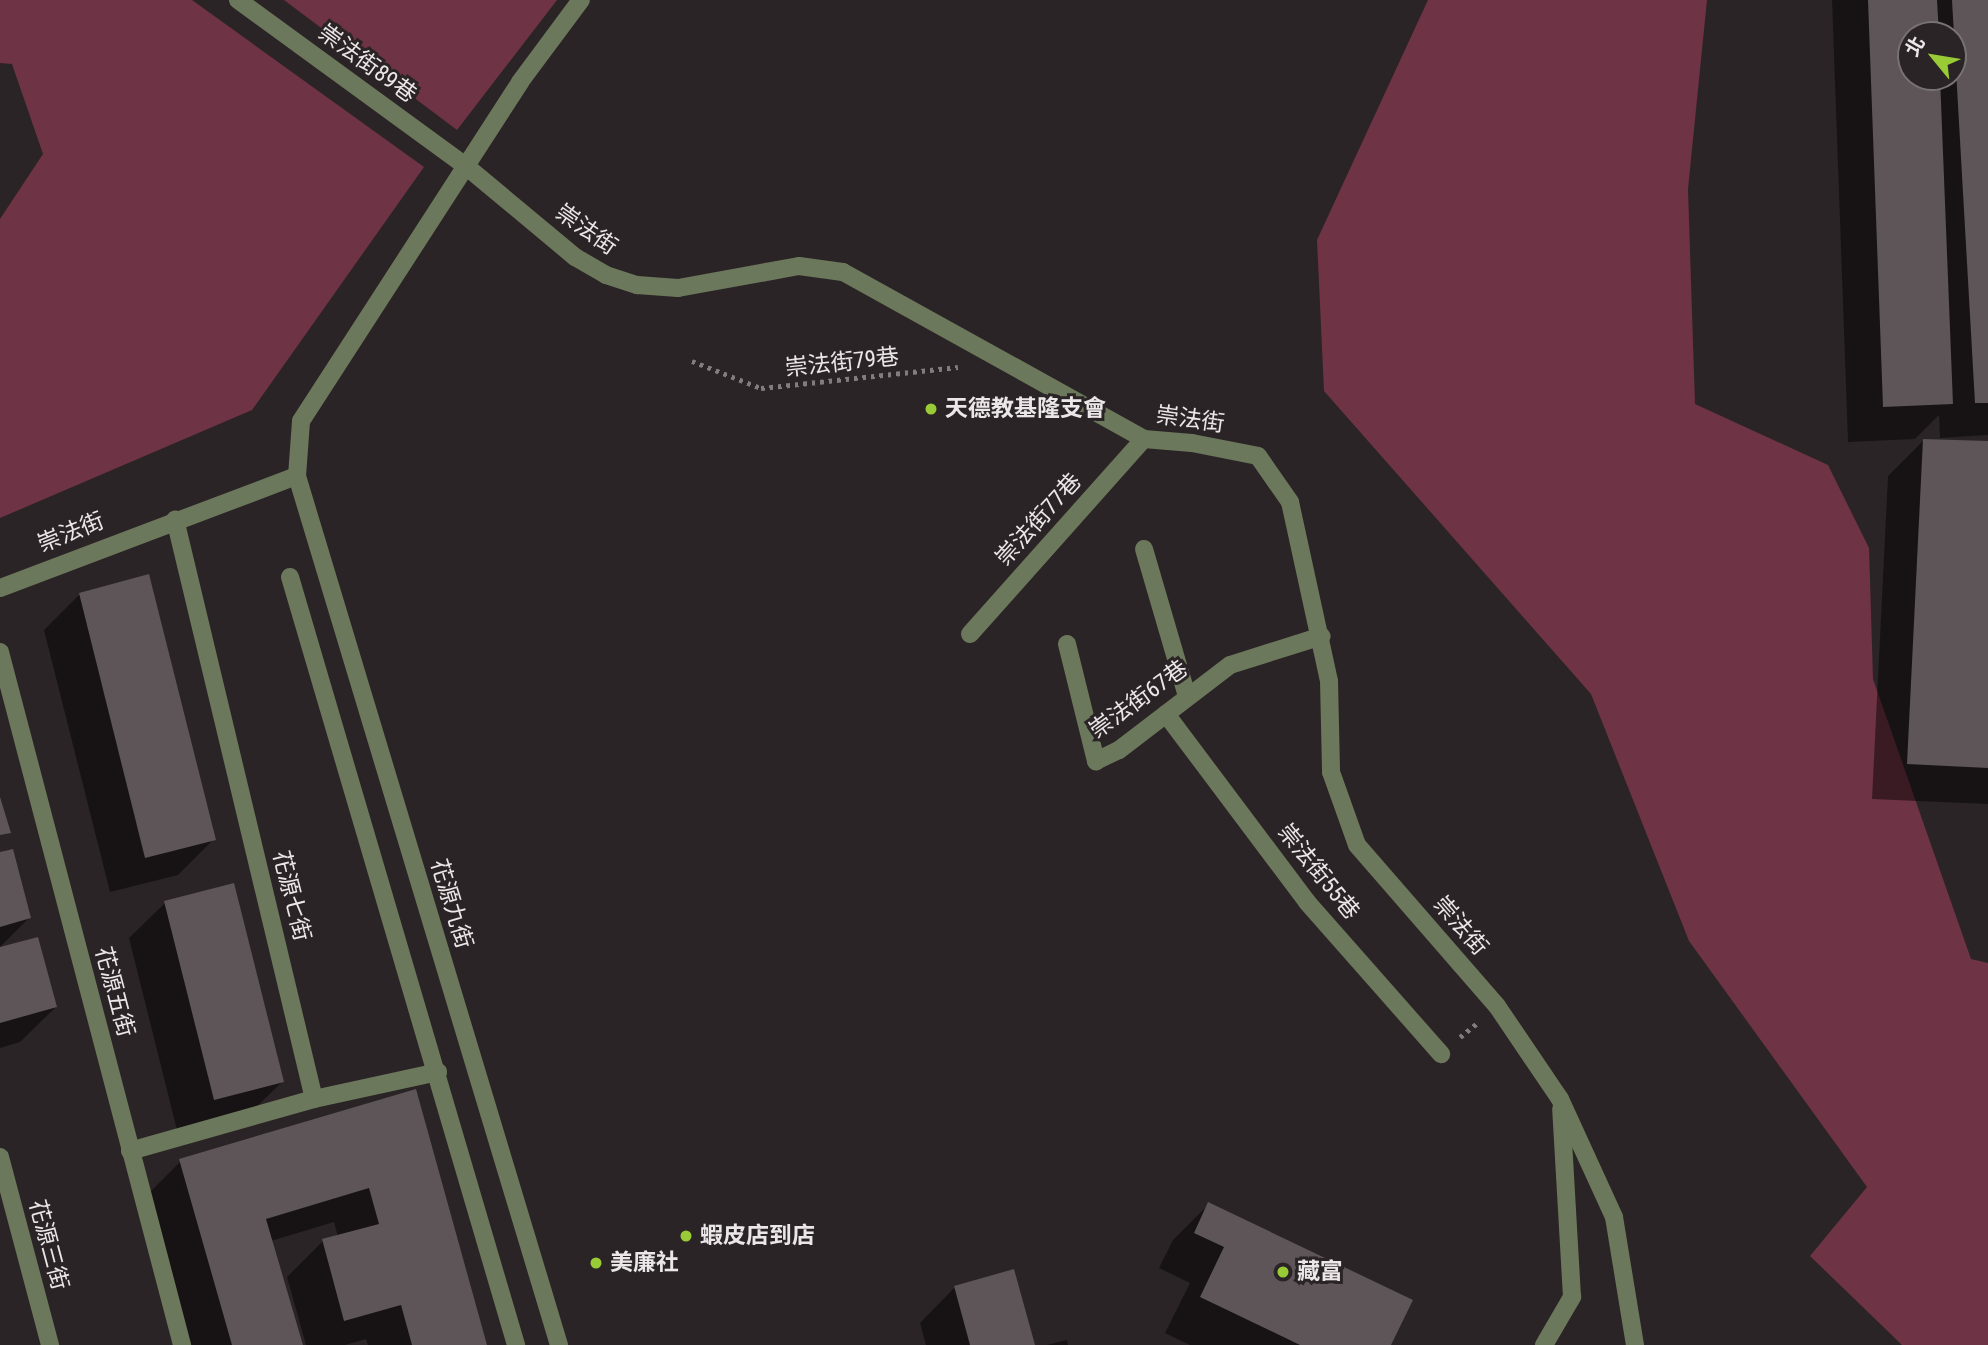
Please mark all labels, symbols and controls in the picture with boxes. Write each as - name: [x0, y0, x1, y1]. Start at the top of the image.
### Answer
- street label: 崇法街89巷: [312, 19, 422, 109]
- north arrow: [1897, 21, 1967, 91]
- text: 北: [1900, 32, 1930, 60]
- street label: 崇法街: [550, 199, 622, 261]
- street label: 崇法街79巷: [784, 343, 900, 383]
- place label: 天德教基隆支會: [945, 395, 1106, 423]
- marker: 天德教基隆支會: [923, 401, 939, 417]
- street label: 崇法街: [1154, 402, 1226, 438]
- street label: 崇法街77巷: [990, 468, 1088, 572]
- street label: 崇法街: [34, 507, 108, 559]
- street label: 崇法街67巷: [1084, 655, 1194, 745]
- street label: 崇法街55巷: [1271, 819, 1365, 925]
- street label: 花源七街: [266, 848, 316, 944]
- street label: 花源九街: [424, 856, 478, 952]
- street label: 崇法街: [1427, 891, 1493, 961]
- street label: 花源五街: [89, 944, 139, 1040]
- street label: 花源三街: [23, 1197, 73, 1293]
- place label: 蝦皮店到店: [700, 1222, 815, 1250]
- marker: 蝦皮店到店: [678, 1228, 694, 1244]
- place label: 美廉社: [610, 1249, 679, 1277]
- marker: 美廉社: [588, 1255, 604, 1271]
- place label: 藏富: [1297, 1258, 1343, 1286]
- marker: 藏富: [1275, 1264, 1291, 1280]

